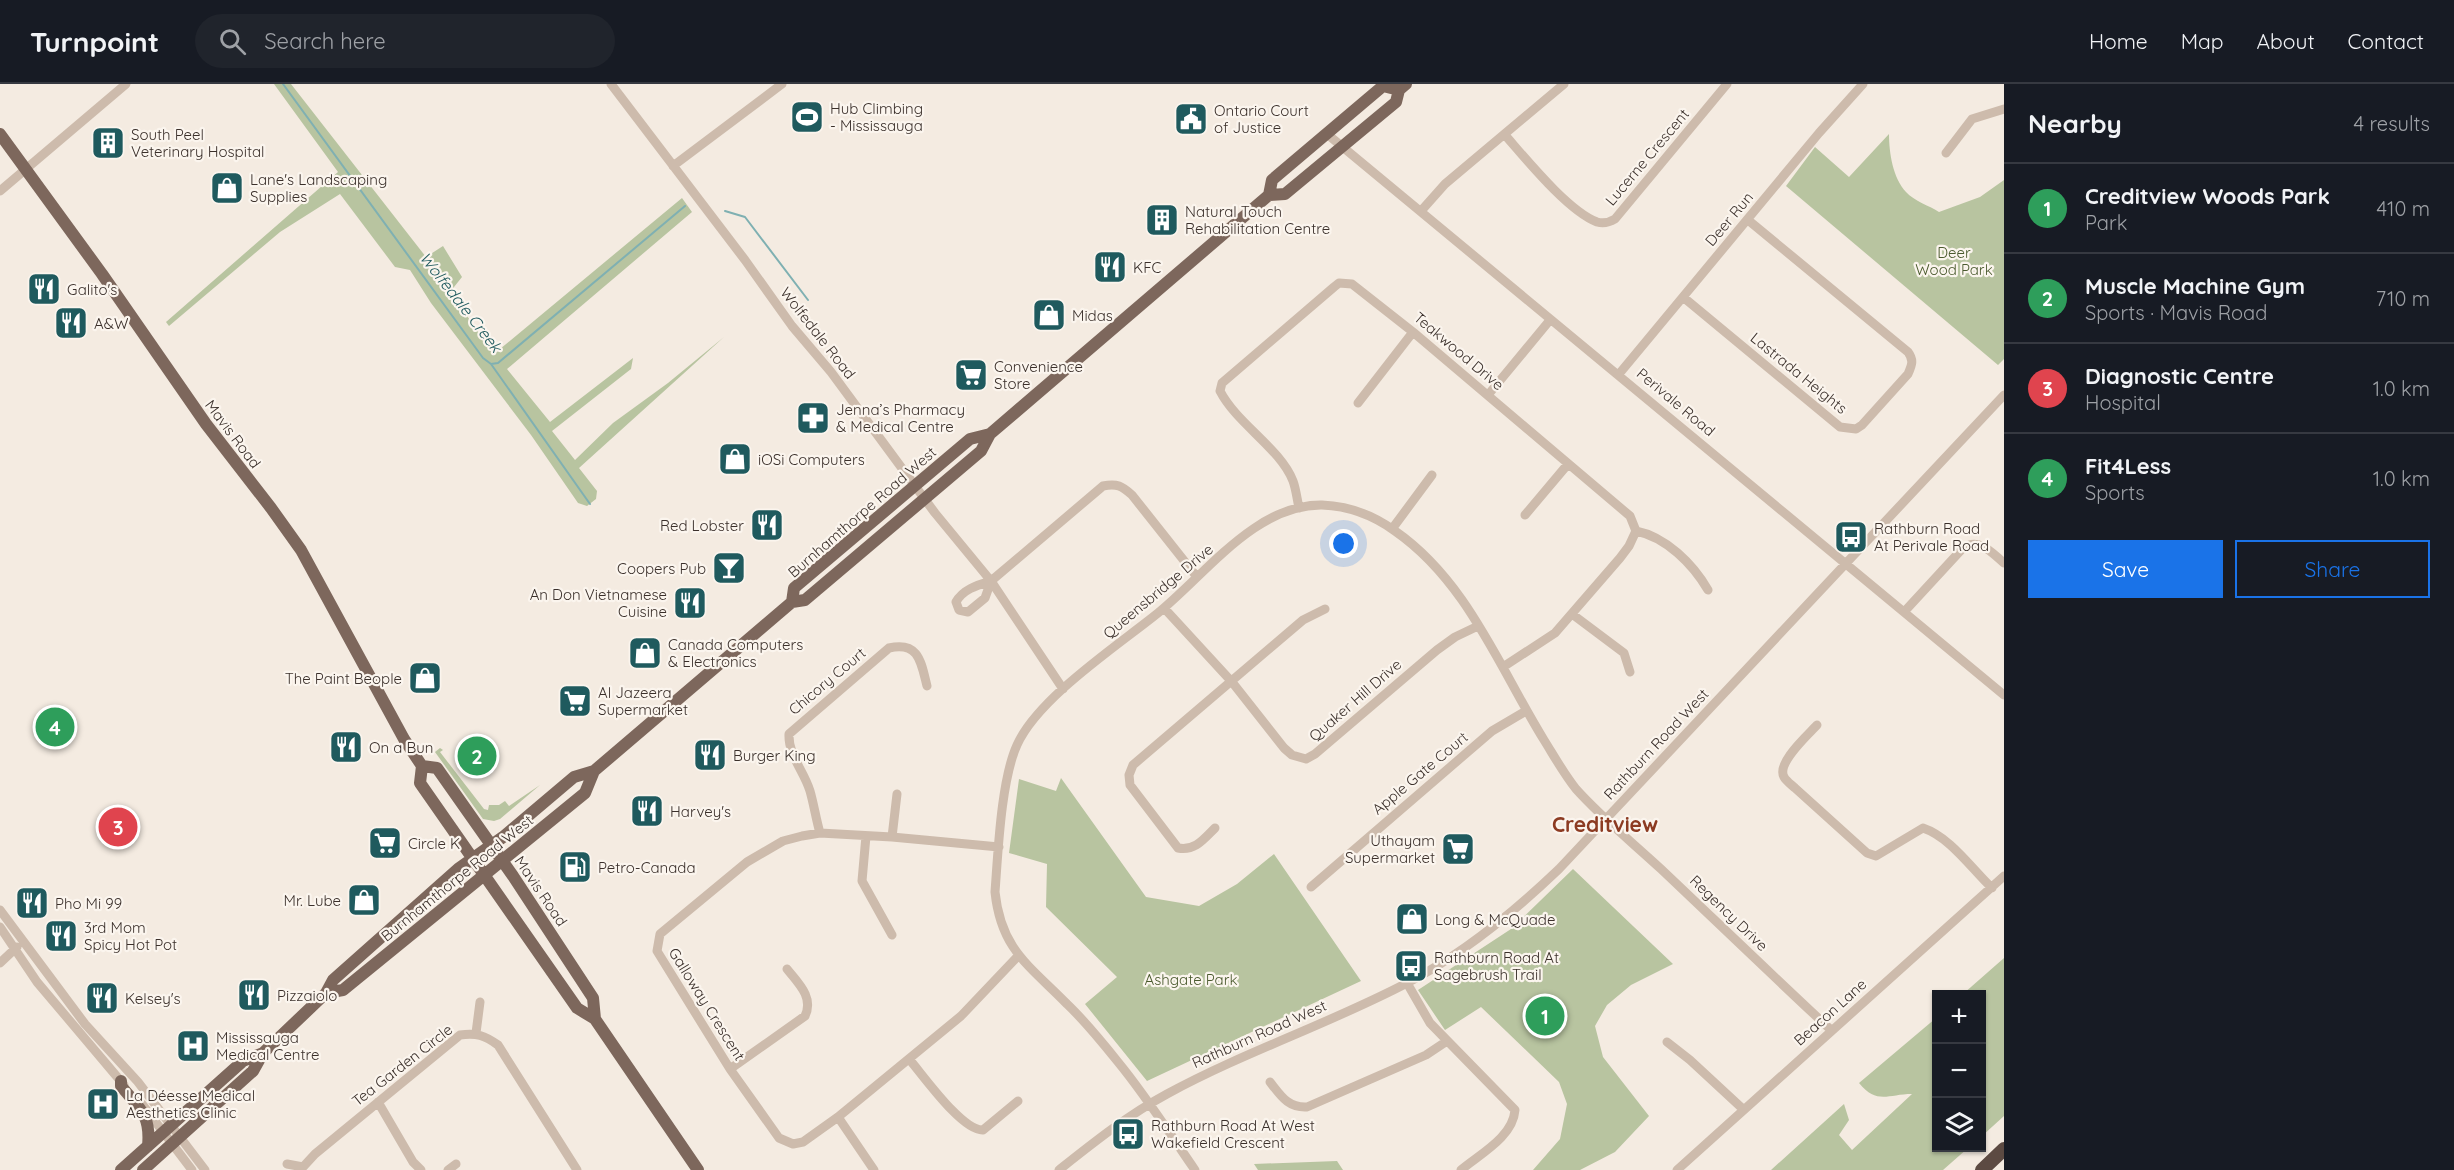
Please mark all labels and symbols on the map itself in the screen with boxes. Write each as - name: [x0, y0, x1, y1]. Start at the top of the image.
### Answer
- sports icon: Hub Climbing - Mississauga: [789, 99, 825, 135]
- place label: Hub Climbing - Mississauga: [830, 99, 923, 135]
- public building icon: Ontario Court of Justice: [1173, 101, 1209, 137]
- place label: Ontario Court of Justice: [1214, 101, 1309, 137]
- street label: Lucerne Crescent: [1601, 105, 1693, 209]
- building icon: South Peel Veterinary Hospital: [90, 125, 126, 161]
- place label: South Peel Veterinary Hospital: [131, 125, 265, 161]
- shop icon: Lane's Landscaping Supplies: [209, 170, 245, 206]
- place label: Lane's Landscaping Supplies: [250, 170, 387, 206]
- street label: Deer Run: [1701, 188, 1757, 250]
- building icon: Natural Touch Rehabilitation Centre: [1144, 202, 1180, 238]
- place label: Natural Touch Rehabilitation Centre: [1185, 202, 1330, 238]
- park label: Deer Wood Park: [1915, 243, 1993, 279]
- water label: Wolfedale Creek: [416, 248, 507, 357]
- restaurant icon: KFC: [1092, 249, 1128, 285]
- place label: KFC: [1133, 258, 1161, 277]
- restaurant icon: Galito's: [26, 271, 62, 307]
- place label: Galito's: [67, 280, 117, 299]
- street label: Wolfedale Road: [776, 283, 860, 383]
- shop icon: Midas: [1031, 297, 1067, 333]
- restaurant icon: A&W: [53, 305, 89, 341]
- place label: Midas: [1072, 306, 1113, 325]
- street label: Teakwood Drive: [1410, 308, 1508, 394]
- place label: A&W: [94, 314, 129, 333]
- street label: Lastrada Heights: [1747, 328, 1851, 418]
- supermarket icon: Convenience Store: [953, 357, 989, 393]
- place label: Convenience Store: [994, 357, 1083, 393]
- street label: Perivale Road: [1633, 364, 1719, 440]
- street label: Mavis Road: [201, 396, 265, 472]
- pharmacy icon: Jenna’s Pharmacy & Medical Centre: [795, 400, 831, 436]
- place label: Jenna’s Pharmacy & Medical Centre: [836, 400, 965, 436]
- shop icon: iOSi Computers: [717, 441, 753, 477]
- street label: Burnhamthorpe Road West: [784, 442, 940, 582]
- place label: iOSi Computers: [758, 450, 865, 469]
- restaurant icon: Red Lobster: [749, 507, 785, 543]
- place label: Red Lobster: [660, 516, 744, 535]
- bus stop icon: Rathburn Road At Perivale Road: [1833, 519, 1869, 555]
- place label: Rathburn Road At Perivale Road: [1874, 519, 1989, 555]
- your location: [1329, 529, 1358, 558]
- street label: Queensbridge Drive: [1099, 539, 1217, 643]
- bar icon: Coopers Pub: [711, 550, 747, 586]
- place label: Coopers Pub: [617, 559, 706, 578]
- place label: An Don Vietnamese Cuisine: [530, 585, 667, 621]
- restaurant icon: An Don Vietnamese Cuisine: [672, 585, 708, 621]
- shop icon: Canada Computers & Electronics: [627, 635, 663, 671]
- place label: Canada Computers & Electronics: [668, 635, 803, 671]
- street label: Chicory Court: [785, 643, 869, 719]
- street label: Quaker Hill Drive: [1305, 655, 1405, 745]
- shop icon: The Paint Beople: [407, 660, 443, 696]
- place label: The Paint Beople: [285, 669, 402, 688]
- supermarket icon: Al Jazeera Supermarket: [557, 683, 593, 719]
- place label: Al Jazeera Supermarket: [598, 683, 688, 719]
- street label: Rathburn Road West: [1600, 684, 1712, 804]
- pin: 4: [36, 704, 74, 750]
- street label: Apple Gate Court: [1368, 727, 1472, 819]
- restaurant icon: On a Bun: [328, 729, 364, 765]
- pin: 2: [458, 734, 496, 778]
- restaurant icon: Burger King: [692, 737, 728, 773]
- place label: On a Bun: [369, 738, 433, 757]
- place label: Burger King: [733, 746, 816, 765]
- restaurant icon: Harvey's: [629, 793, 665, 829]
- place label: Harvey's: [670, 802, 731, 821]
- pin: 3: [98, 804, 138, 850]
- street label: Burnhamthorpe Road West: [377, 811, 537, 945]
- district label: Creditview: [1552, 811, 1658, 837]
- supermarket icon: Circle K: [367, 825, 403, 861]
- place label: Uthayam Supermarket: [1345, 831, 1435, 867]
- supermarket icon: Uthayam Supermarket: [1440, 831, 1476, 867]
- place label: Circle K: [408, 834, 460, 853]
- fuel station icon: Petro-Canada: [557, 849, 593, 885]
- street label: Mavis Road: [511, 852, 571, 930]
- place label: Petro-Canada: [598, 858, 696, 877]
- street label: Regency Drive: [1686, 871, 1772, 955]
- shop icon: Mr. Lube: [346, 882, 382, 918]
- restaurant icon: Pho Mi 99: [14, 885, 50, 921]
- place label: Mr. Lube: [284, 891, 341, 910]
- place label: Pho Mi 99: [55, 894, 122, 913]
- shop icon: Long & McQuade: [1394, 901, 1430, 937]
- place label: Long & McQuade: [1435, 910, 1555, 929]
- restaurant icon: 3rd Mom Spicy Hot Pot: [43, 918, 79, 954]
- place label: 3rd Mom Spicy Hot Pot: [84, 918, 177, 954]
- street label: Galloway Crescent: [665, 944, 749, 1064]
- bus stop icon: Rathburn Road At Sagebrush Trail: [1393, 948, 1429, 984]
- place label: Rathburn Road At Sagebrush Trail: [1434, 948, 1559, 984]
- park label: Ashgate Park: [1145, 970, 1237, 989]
- street label: Beacon Lane: [1790, 974, 1870, 1050]
- restaurant icon: Pizzaiolo: [236, 977, 272, 1013]
- restaurant icon: Kelsey's: [84, 980, 120, 1016]
- place label: Pizzaiolo: [277, 986, 337, 1005]
- place label: Kelsey's: [125, 989, 181, 1008]
- pin: 1: [1526, 994, 1564, 1038]
- street label: Rathburn Road West: [1189, 996, 1329, 1072]
- street label: Tea Garden Circle: [348, 1020, 456, 1110]
- hospital icon: Mississauga Medical Centre: [175, 1028, 211, 1064]
- place label: Mississauga Medical Centre: [216, 1028, 320, 1064]
- hospital icon: La Déesse Medical Aesthetics Clinic: [85, 1086, 121, 1122]
- place label: La Déesse Medical Aesthetics Clinic: [126, 1086, 255, 1122]
- bus stop icon: Rathburn Road At West Wakefield Crescent: [1110, 1116, 1146, 1152]
- place label: Rathburn Road At West Wakefield Crescent: [1151, 1116, 1315, 1152]

